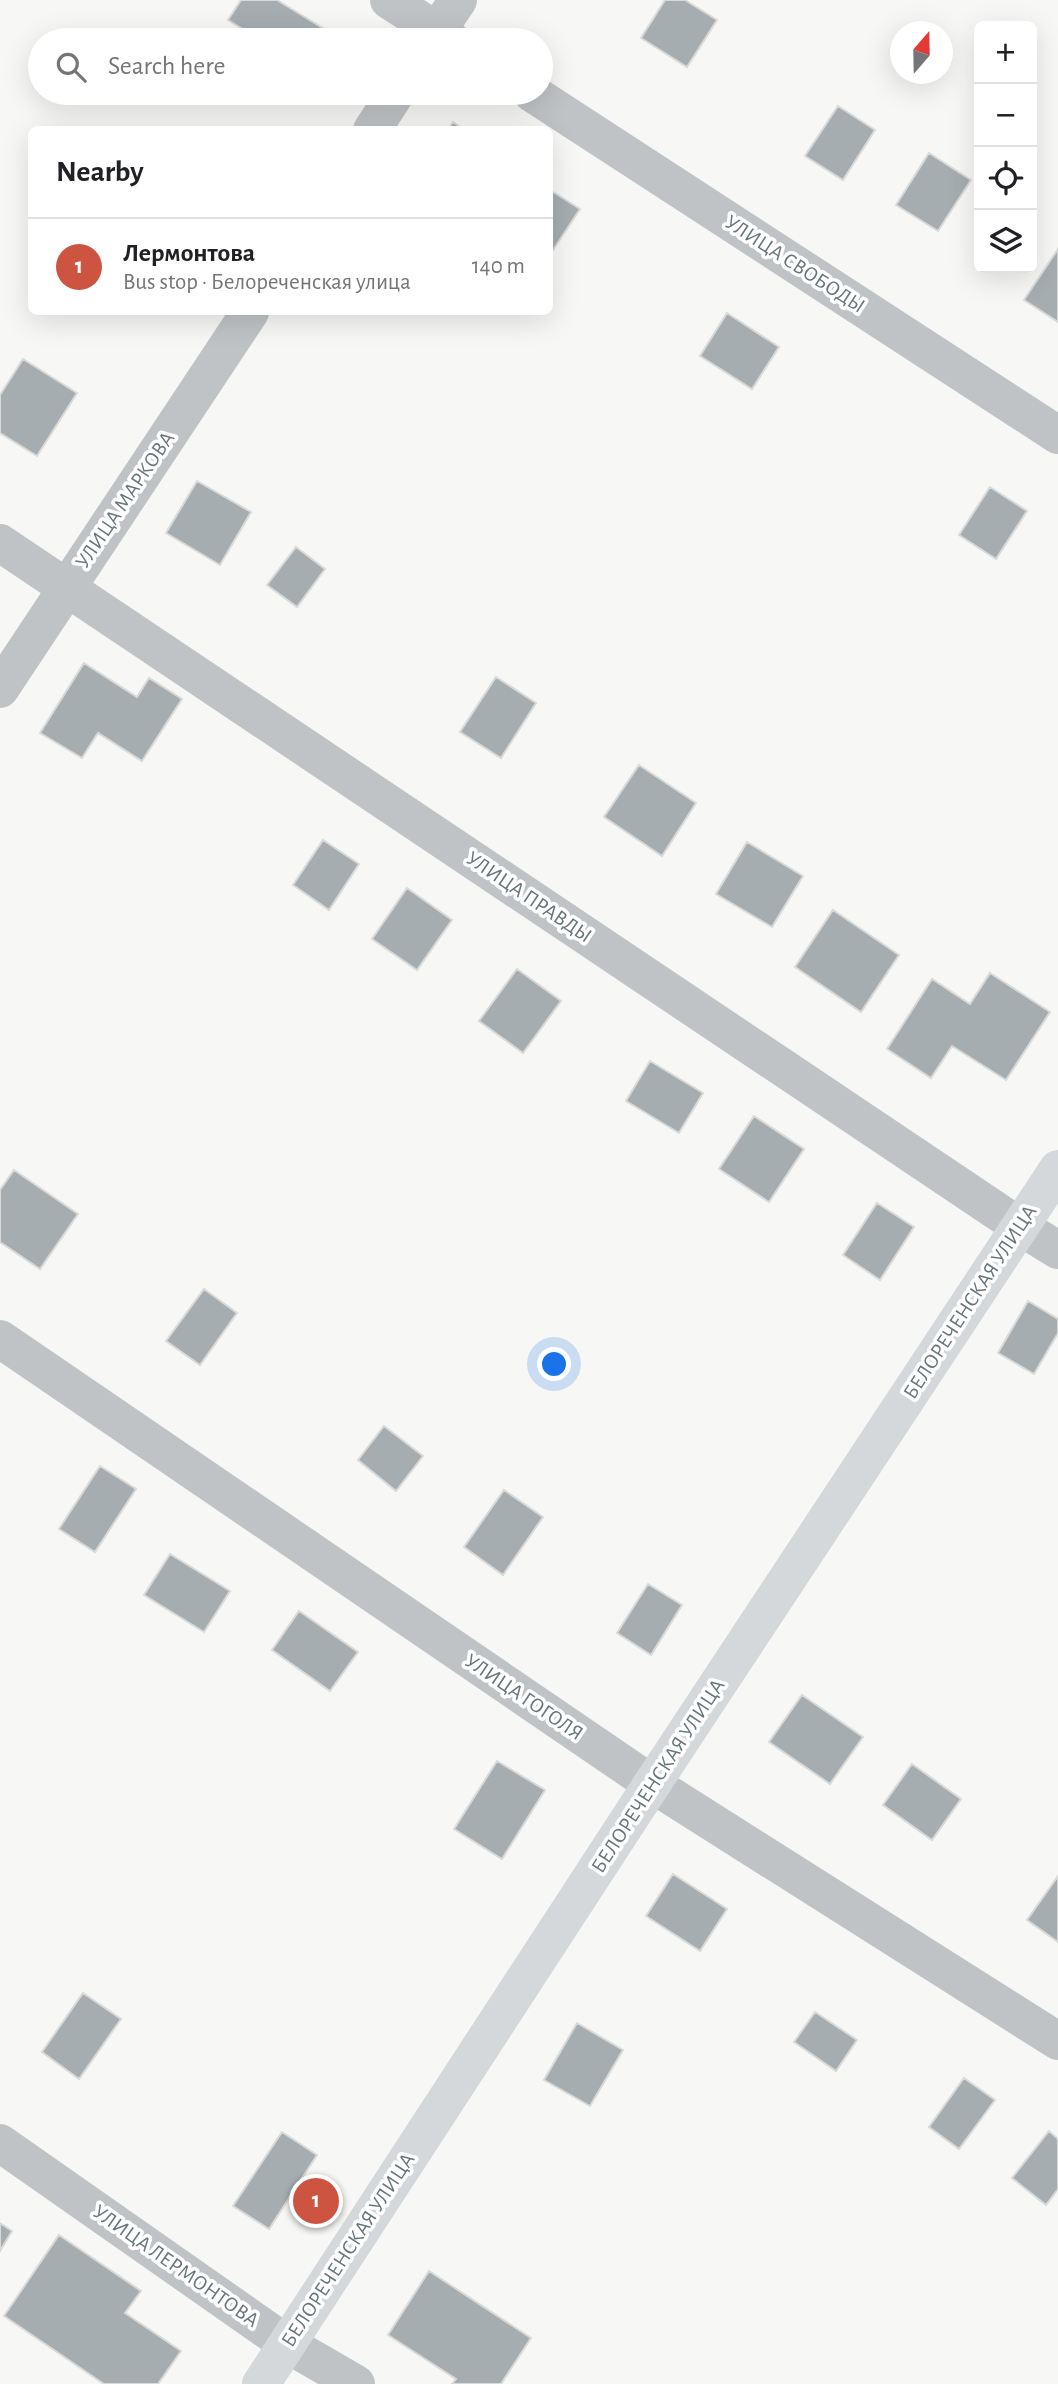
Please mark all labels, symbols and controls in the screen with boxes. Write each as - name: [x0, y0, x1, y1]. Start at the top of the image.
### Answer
- north arrow: [890, 21, 953, 84]
- map controls: [974, 21, 1037, 273]
- button: +: [974, 21, 1037, 84]
- search box: [28, 28, 553, 105]
- icon: search: [52, 48, 90, 86]
- text: Search here: [108, 53, 226, 79]
- button: −: [974, 84, 1037, 147]
- button: locate: [974, 147, 1037, 210]
- text: Nearby: [56, 157, 144, 187]
- button: layers: [974, 210, 1037, 273]
- street label: УЛИЦА СВОБОДЫ: [721, 211, 869, 317]
- text: Лермонтова: [123, 240, 255, 266]
- text: 1: [75, 255, 83, 278]
- text: 140 m: [472, 255, 525, 278]
- text: Bus stop · Белореченская улица: [123, 271, 411, 294]
- street label: УЛИЦА МАРКОВА: [72, 428, 178, 572]
- street label: УЛИЦА ПРАВДЫ: [462, 847, 596, 947]
- street label: БЕЛОРЕЧЕНСКАЯ УЛИЦА: [900, 1201, 1040, 1403]
- your location: [537, 1347, 571, 1381]
- street label: УЛИЦА ГОГОЛЯ: [461, 1650, 587, 1744]
- street label: БЕЛОРЕЧЕНСКАЯ УЛИЦА: [588, 1675, 728, 1877]
- street label: БЕЛОРЕЧЕНСКАЯ УЛИЦА: [278, 2149, 418, 2351]
- pin: 1: [293, 2175, 339, 2227]
- street label: УЛИЦА ЛЕРМОНТОВА: [89, 2201, 263, 2331]

